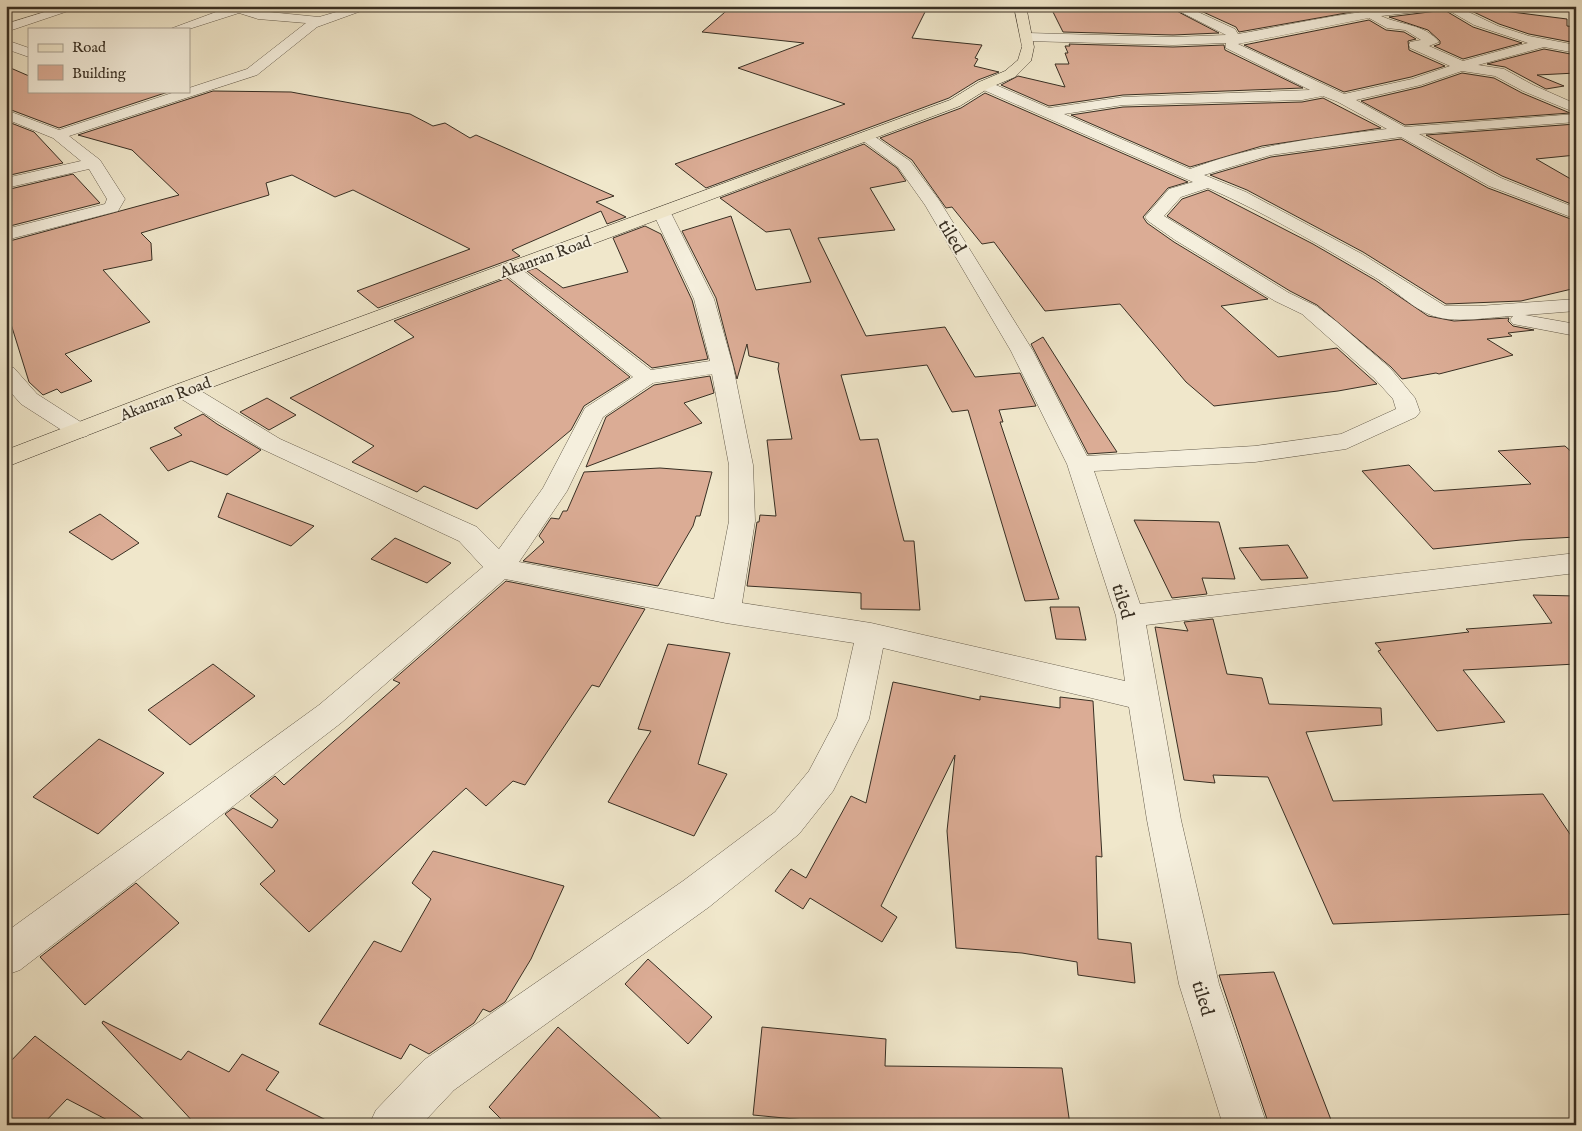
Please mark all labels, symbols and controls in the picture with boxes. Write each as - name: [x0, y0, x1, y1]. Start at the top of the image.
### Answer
- legend: [28, 28, 190, 92]
- text: Road: [72, 38, 107, 57]
- text: Building: [72, 64, 127, 83]
- street label: tiled: [932, 216, 971, 259]
- street label: Akanran Road: [496, 232, 595, 284]
- street label: Akanran Road: [116, 373, 214, 427]
- street label: tiled: [1105, 581, 1139, 623]
- street label: tiled: [1185, 978, 1219, 1020]

